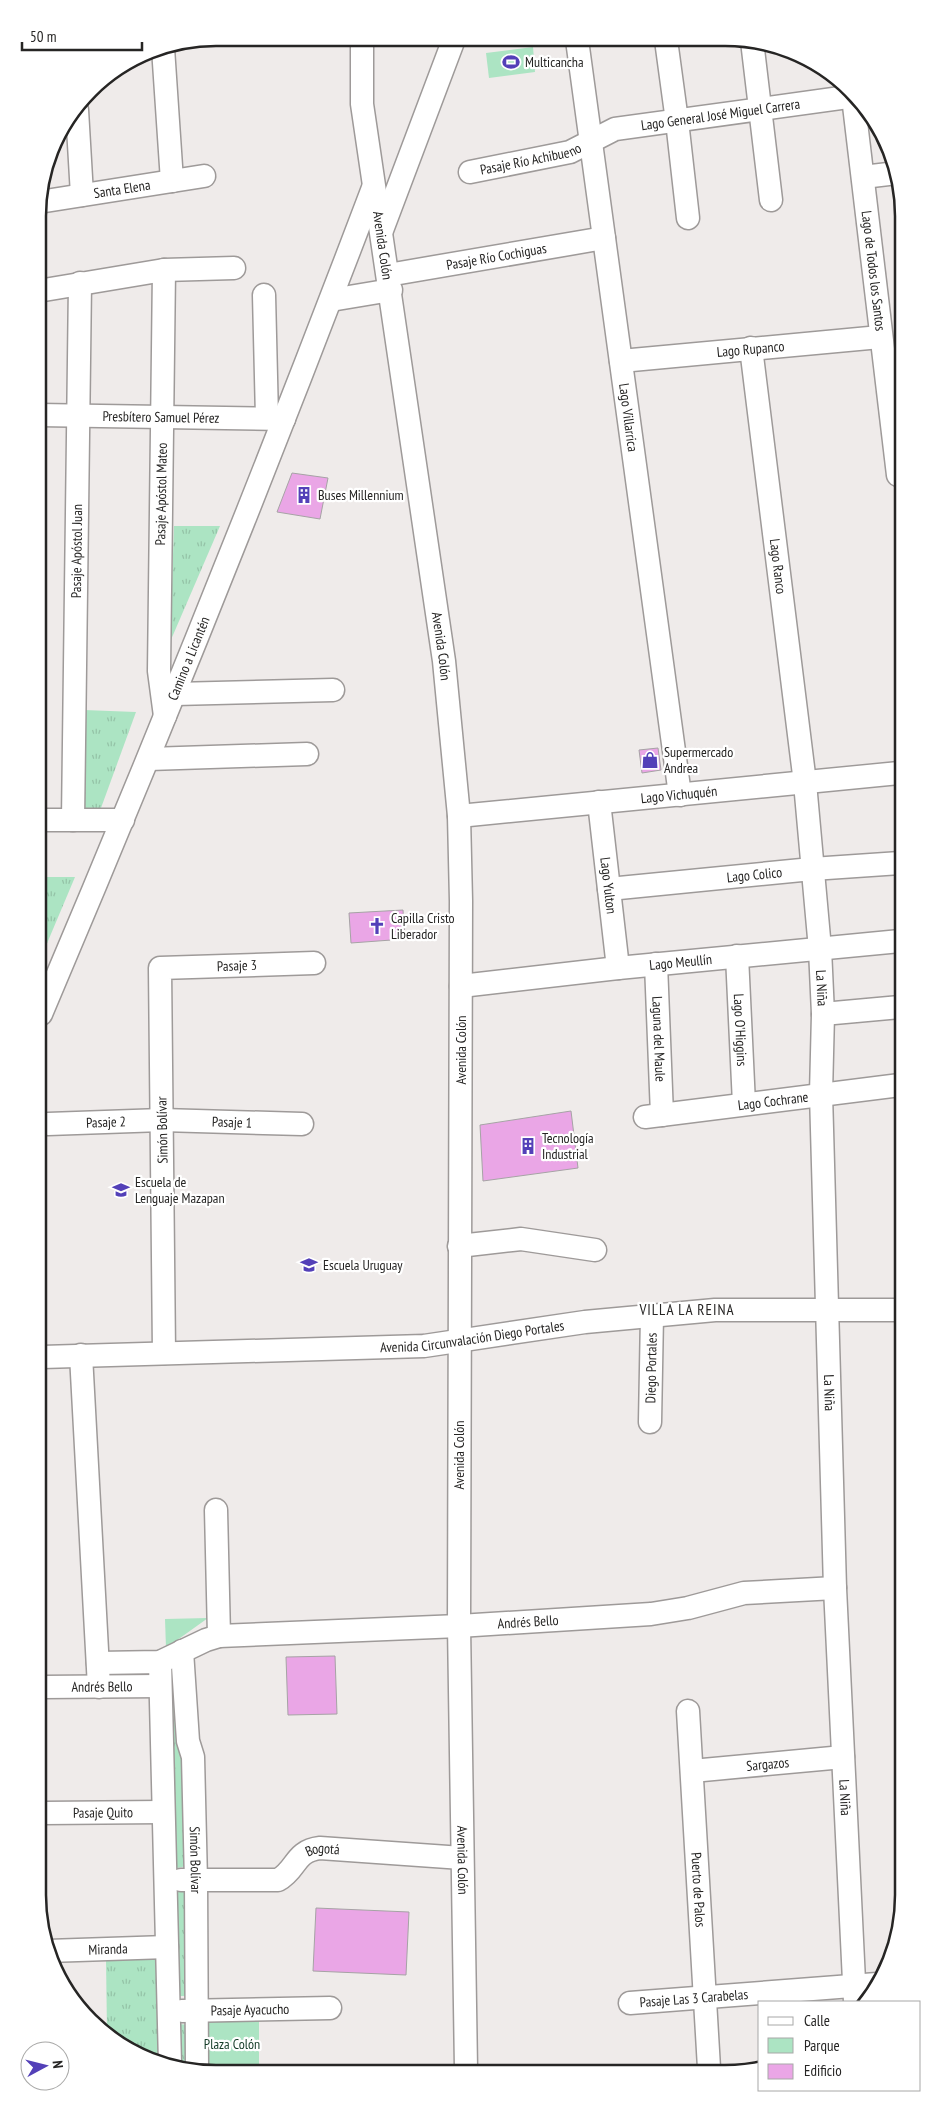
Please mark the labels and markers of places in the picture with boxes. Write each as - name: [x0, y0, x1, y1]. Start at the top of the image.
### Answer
- sports icon: Multicancha: [501, 52, 521, 72]
- place label: Multicancha: [525, 53, 584, 71]
- building icon: Buses Millennium: [294, 485, 314, 505]
- place label: Buses Millennium: [318, 486, 404, 504]
- place label: Supermercado Andrea: [664, 743, 733, 777]
- shop icon: Supermercado Andrea: [640, 750, 660, 770]
- place label: Capilla Cristo Liberador: [391, 909, 455, 943]
- church icon: Capilla Cristo Liberador: [367, 916, 387, 936]
- place label: Tecnología Industrial: [542, 1129, 594, 1163]
- building icon: Tecnología Industrial: [518, 1136, 538, 1156]
- place label: Escuela de Lenguaje Mazapan: [135, 1173, 225, 1207]
- school or university icon: Escuela de Lenguaje Mazapan: [111, 1180, 131, 1200]
- school or university icon: Escuela Uruguay: [299, 1255, 319, 1275]
- place label: Escuela Uruguay: [323, 1256, 403, 1274]

